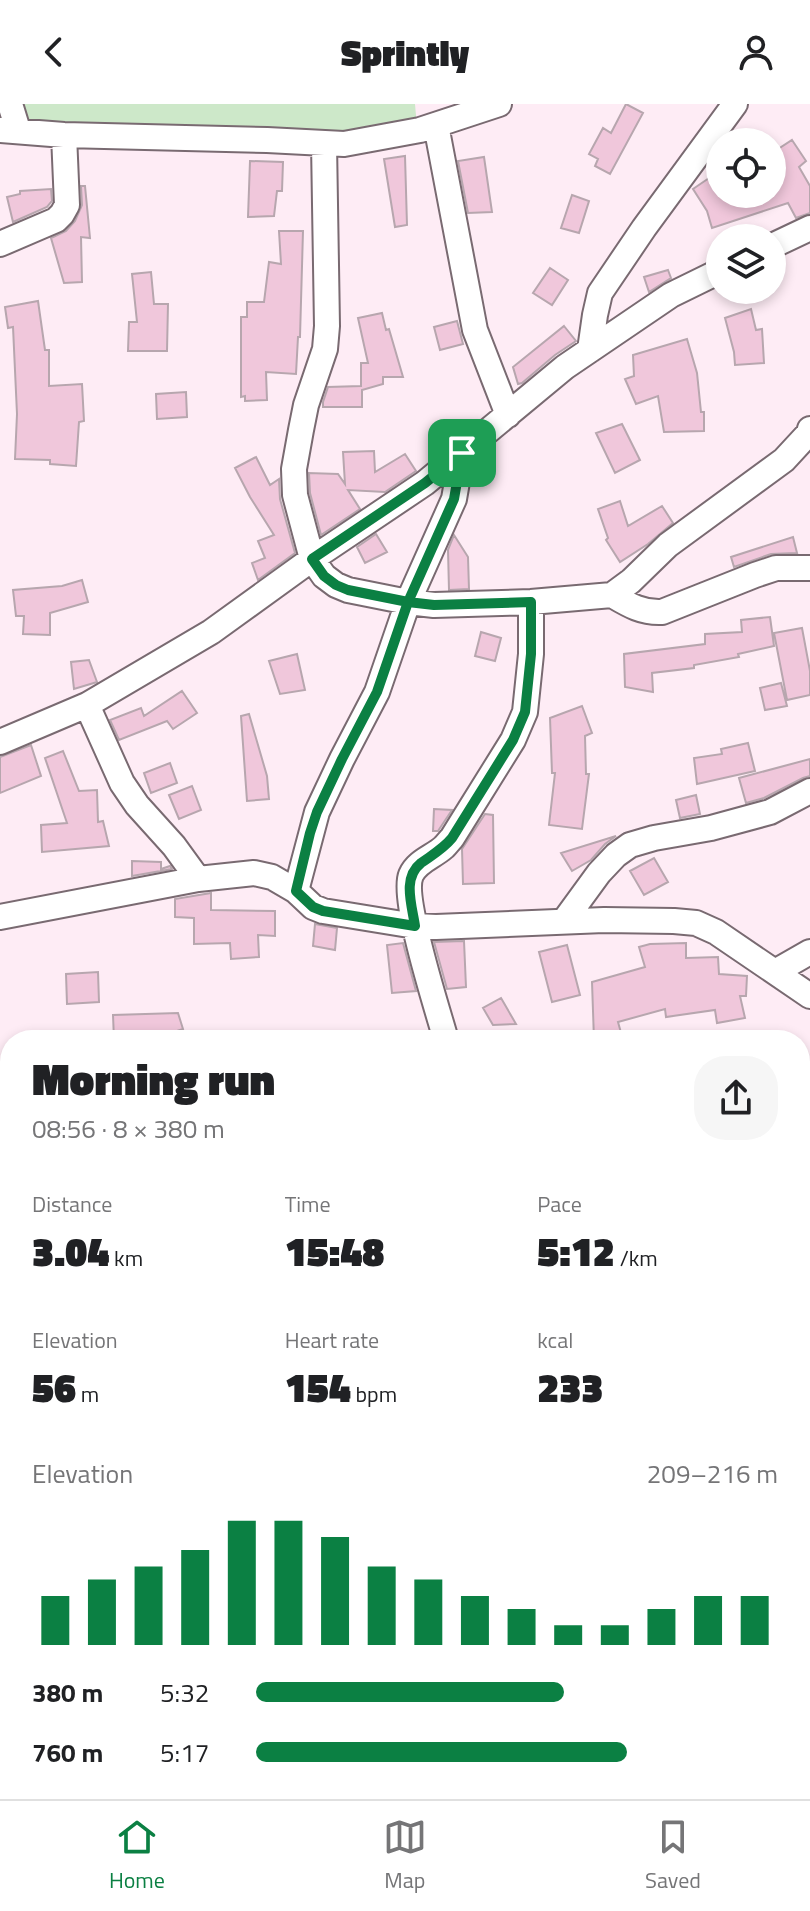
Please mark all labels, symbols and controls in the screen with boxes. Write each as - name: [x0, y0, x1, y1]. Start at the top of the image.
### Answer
- text: Sprintly: [341, 25, 469, 80]
- icon: back: [32, 30, 76, 74]
- icon: person: [734, 30, 778, 74]
- map controls: [706, 128, 786, 304]
- button: locate: [706, 128, 786, 208]
- button: layers: [706, 224, 786, 304]
- pin: [428, 419, 496, 487]
- icon: arrive: [440, 431, 484, 475]
- text: Morning run: [32, 1045, 275, 1112]
- button: share: [694, 1056, 778, 1140]
- text: 08:56 · 8 × 380 m: [32, 1109, 225, 1148]
- text: Distance: [32, 1187, 112, 1221]
- text: Time: [285, 1187, 331, 1221]
- text: Pace: [537, 1187, 582, 1221]
- text: 3.04: [32, 1221, 109, 1282]
- text: 15:48: [285, 1221, 384, 1282]
- text: 5:12: [537, 1221, 615, 1282]
- text: km: [109, 1241, 143, 1275]
- text: /km: [615, 1241, 658, 1275]
- text: Elevation: [32, 1323, 118, 1357]
- text: Heart rate: [285, 1323, 379, 1357]
- text: kcal: [537, 1323, 573, 1357]
- text: 56: [32, 1357, 76, 1418]
- text: 154: [285, 1357, 351, 1418]
- text: 233: [537, 1357, 603, 1418]
- text: m: [76, 1377, 99, 1411]
- text: bpm: [351, 1377, 397, 1411]
- text: Elevation: [32, 1454, 133, 1493]
- text: 209–216 m: [647, 1454, 778, 1493]
- text: 380 m: [32, 1673, 103, 1712]
- text: 5:32: [160, 1673, 209, 1712]
- text: 760 m: [32, 1733, 103, 1772]
- text: 5:17: [160, 1733, 209, 1772]
- tab: Home: [109, 1815, 165, 1897]
- tab: Map: [383, 1815, 427, 1897]
- tab: Saved: [645, 1815, 701, 1897]

